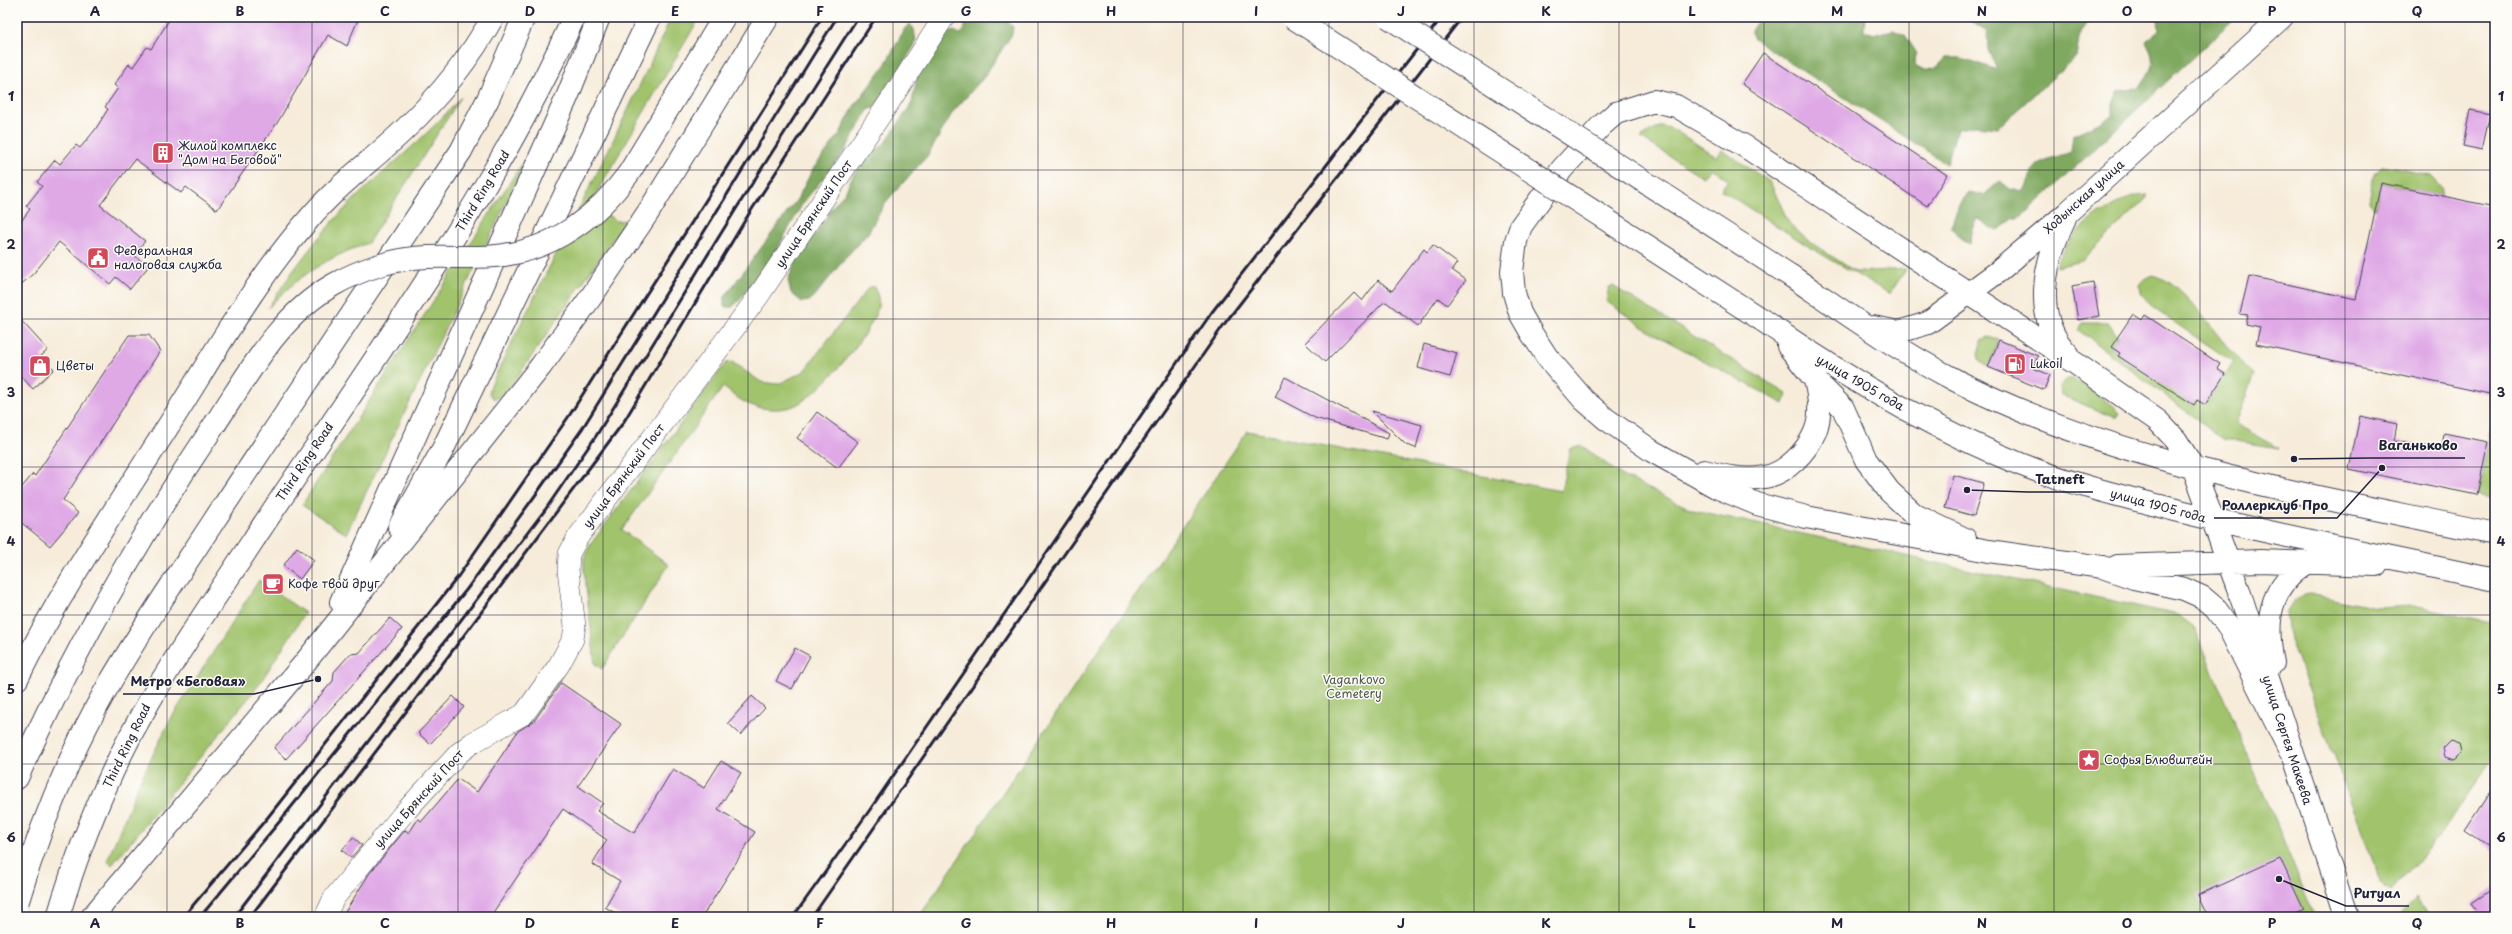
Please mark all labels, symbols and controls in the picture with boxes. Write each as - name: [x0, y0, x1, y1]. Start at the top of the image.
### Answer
- text: A: [90, 1, 100, 20]
- text: B: [236, 1, 245, 20]
- text: C: [380, 1, 390, 20]
- text: D: [525, 1, 535, 20]
- text: E: [671, 1, 679, 20]
- text: F: [816, 1, 824, 20]
- text: G: [961, 1, 971, 20]
- text: H: [1106, 1, 1116, 20]
- text: I: [1254, 1, 1258, 20]
- text: J: [1397, 1, 1405, 20]
- text: K: [1541, 1, 1551, 20]
- text: L: [1688, 1, 1696, 20]
- text: M: [1831, 1, 1843, 20]
- text: N: [1977, 1, 1987, 20]
- text: O: [2122, 1, 2132, 20]
- text: P: [2268, 1, 2277, 20]
- text: Q: [2412, 1, 2422, 20]
- text: 1: [8, 86, 14, 105]
- text: 1: [2498, 86, 2504, 105]
- place label: Жилой комплекс "Дом на Беговой": [178, 136, 282, 168]
- building icon: Жилой комплекс "Дом на Беговой": [150, 140, 176, 166]
- street label: Third Ring Road: [451, 147, 513, 234]
- street label: Ходынская улица: [2039, 155, 2128, 238]
- street label: улица Брянский Пост: [770, 156, 856, 271]
- text: 2: [6, 234, 16, 253]
- text: 2: [2496, 234, 2506, 253]
- place label: Федеральная налоговая служба: [114, 241, 223, 273]
- public building icon: Федеральная налоговая служба: [85, 245, 111, 271]
- street label: улица 1905 года: [1813, 350, 1908, 415]
- fuel station icon: Lukoil: [2002, 351, 2028, 377]
- shop icon: Цветы: [27, 353, 53, 379]
- place label: Lukoil: [2030, 354, 2063, 372]
- place label: Цветы: [56, 356, 94, 374]
- text: 3: [7, 382, 16, 401]
- text: 3: [2497, 382, 2506, 401]
- street label: Third Ring Road: [271, 418, 337, 505]
- street label: улица Брянский Пост: [578, 419, 669, 531]
- callout: Ваганьково: [2370, 433, 2465, 458]
- text: Ваганьково: [2379, 435, 2458, 454]
- callout: Tatneft: [2028, 467, 2093, 492]
- text: Tatneft: [2035, 469, 2085, 488]
- street label: улица 1905 года: [2108, 484, 2209, 527]
- callout: Роллерклуб Про: [2214, 493, 2337, 518]
- text: Роллерклуб Про: [2222, 495, 2329, 514]
- text: 4: [7, 531, 16, 550]
- text: 4: [2497, 531, 2506, 550]
- cafe icon: Кофе твой друг: [260, 571, 286, 597]
- place label: Кофе твой друг: [288, 574, 380, 592]
- callout: Метро «Беговая»: [123, 669, 254, 694]
- park label: Vagankovo Cemetery: [1323, 670, 1386, 702]
- text: Метро «Беговая»: [130, 671, 246, 690]
- street label: улица Сергея Макеева: [2258, 673, 2318, 807]
- text: 5: [7, 679, 15, 698]
- text: 5: [2497, 679, 2505, 698]
- street label: Third Ring Road: [98, 700, 154, 791]
- street label: улица Брянский Пост: [369, 745, 467, 851]
- place icon: Софья Блювштейн: [2076, 747, 2102, 773]
- place label: Софья Блювштейн: [2104, 750, 2213, 768]
- text: 6: [6, 827, 16, 846]
- text: 6: [2496, 827, 2506, 846]
- callout: Ритуал: [2346, 881, 2409, 906]
- text: Ритуал: [2353, 883, 2401, 902]
- text: A: [90, 913, 100, 932]
- text: B: [236, 913, 245, 932]
- text: C: [380, 913, 390, 932]
- text: D: [525, 913, 535, 932]
- text: E: [671, 913, 679, 932]
- text: F: [816, 913, 824, 932]
- text: G: [961, 913, 971, 932]
- text: H: [1106, 913, 1116, 932]
- text: I: [1254, 913, 1258, 932]
- text: J: [1397, 913, 1405, 932]
- text: K: [1541, 913, 1551, 932]
- text: L: [1688, 913, 1696, 932]
- text: M: [1831, 913, 1843, 932]
- text: N: [1977, 913, 1987, 932]
- text: O: [2122, 913, 2132, 932]
- text: P: [2268, 913, 2277, 932]
- text: Q: [2412, 913, 2422, 932]

